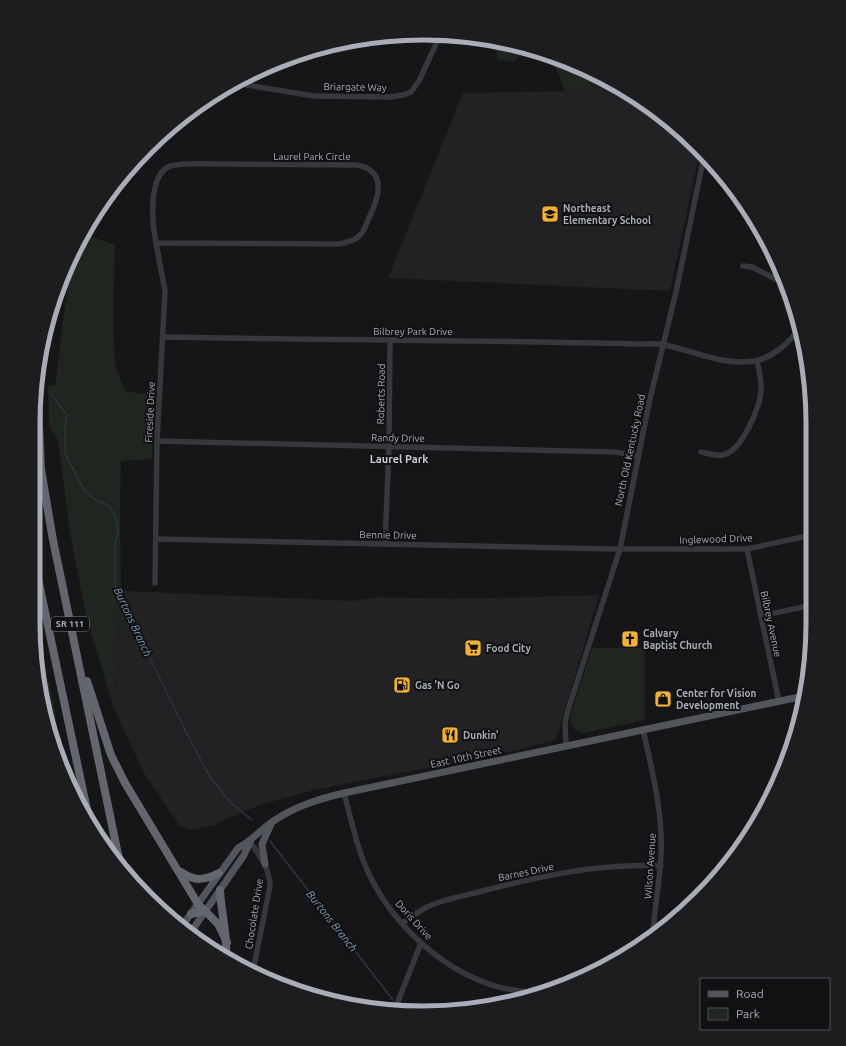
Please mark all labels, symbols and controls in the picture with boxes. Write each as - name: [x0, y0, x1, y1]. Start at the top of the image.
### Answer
- street label: Briargate Way: [323, 81, 387, 93]
- street label: Laurel Park Circle: [273, 151, 351, 162]
- place label: Northeast Elementary School: [563, 203, 651, 226]
- school or university icon: Northeast Elementary School: [540, 204, 560, 224]
- street label: Bilbrey Park Drive: [373, 326, 453, 337]
- street label: Roberts Road: [375, 363, 387, 425]
- street label: Fireside Drive: [143, 381, 157, 443]
- street label: North Old Kentucky Road: [613, 393, 647, 507]
- street label: Randy Drive: [371, 432, 425, 444]
- district label: Laurel Park: [370, 453, 429, 465]
- street label: Bennie Drive: [359, 529, 417, 541]
- street label: Inglewood Drive: [679, 532, 753, 546]
- water label: Burtons Branch: [112, 586, 154, 658]
- street label: Bilbrey Avenue: [759, 590, 783, 658]
- road number: SR 111: [51, 617, 89, 631]
- place label: Calvary Baptist Church: [643, 628, 713, 651]
- church icon: Calvary Baptist Church: [620, 629, 640, 649]
- supermarket icon: Food City: [463, 638, 483, 658]
- place label: Food City: [486, 643, 531, 654]
- fuel station icon: Gas 'N Go: [392, 675, 412, 695]
- place label: Gas 'N Go: [415, 680, 460, 691]
- place label: Center for Vision Development: [676, 688, 756, 711]
- shop icon: Center for Vision Development: [653, 689, 673, 709]
- restaurant icon: Dunkin': [440, 725, 460, 745]
- place label: Dunkin': [463, 730, 499, 741]
- street label: East 10th Street: [429, 744, 503, 770]
- street label: Wilson Avenue: [642, 833, 658, 899]
- street label: Barnes Drive: [497, 861, 555, 883]
- street label: Chocolate Drive: [243, 878, 265, 950]
- water label: Burtons Branch: [304, 888, 360, 954]
- street label: Doris Drive: [393, 898, 435, 942]
- legend: [700, 978, 830, 1030]
- text: Road: [736, 987, 764, 1000]
- text: Park: [736, 1007, 760, 1020]

